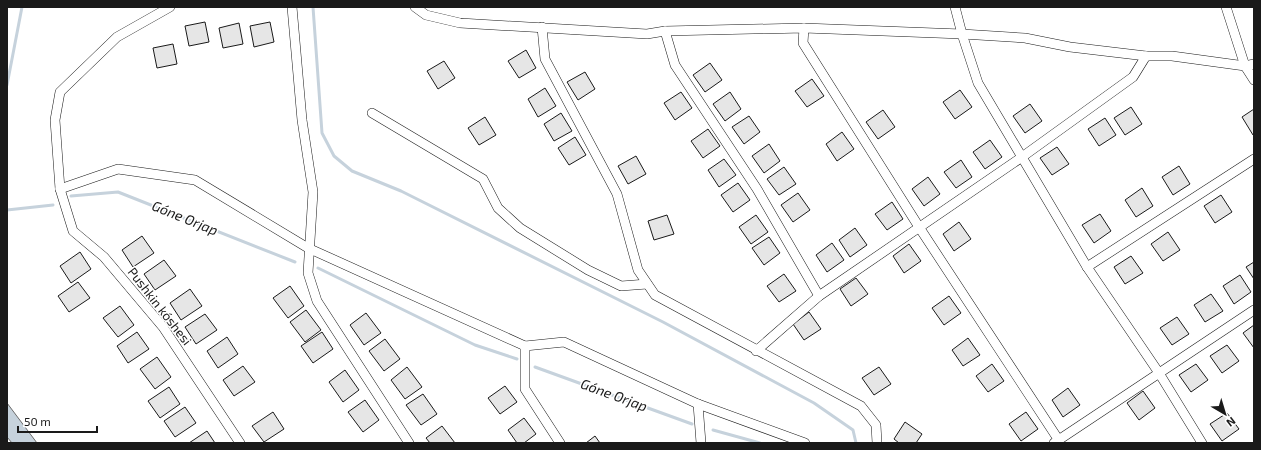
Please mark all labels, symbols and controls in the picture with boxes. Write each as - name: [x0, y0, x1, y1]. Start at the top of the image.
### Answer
- water label: Góne Orjap: [150, 197, 221, 238]
- street label: Pushkin kóshesi: [125, 264, 195, 348]
- water label: Góne Orjap: [578, 375, 650, 414]
- north arrow: [1205, 394, 1245, 434]
- scale bar: [18, 408, 97, 434]
- text: 50 m: [24, 414, 51, 428]
- text: N: [1224, 415, 1239, 430]

